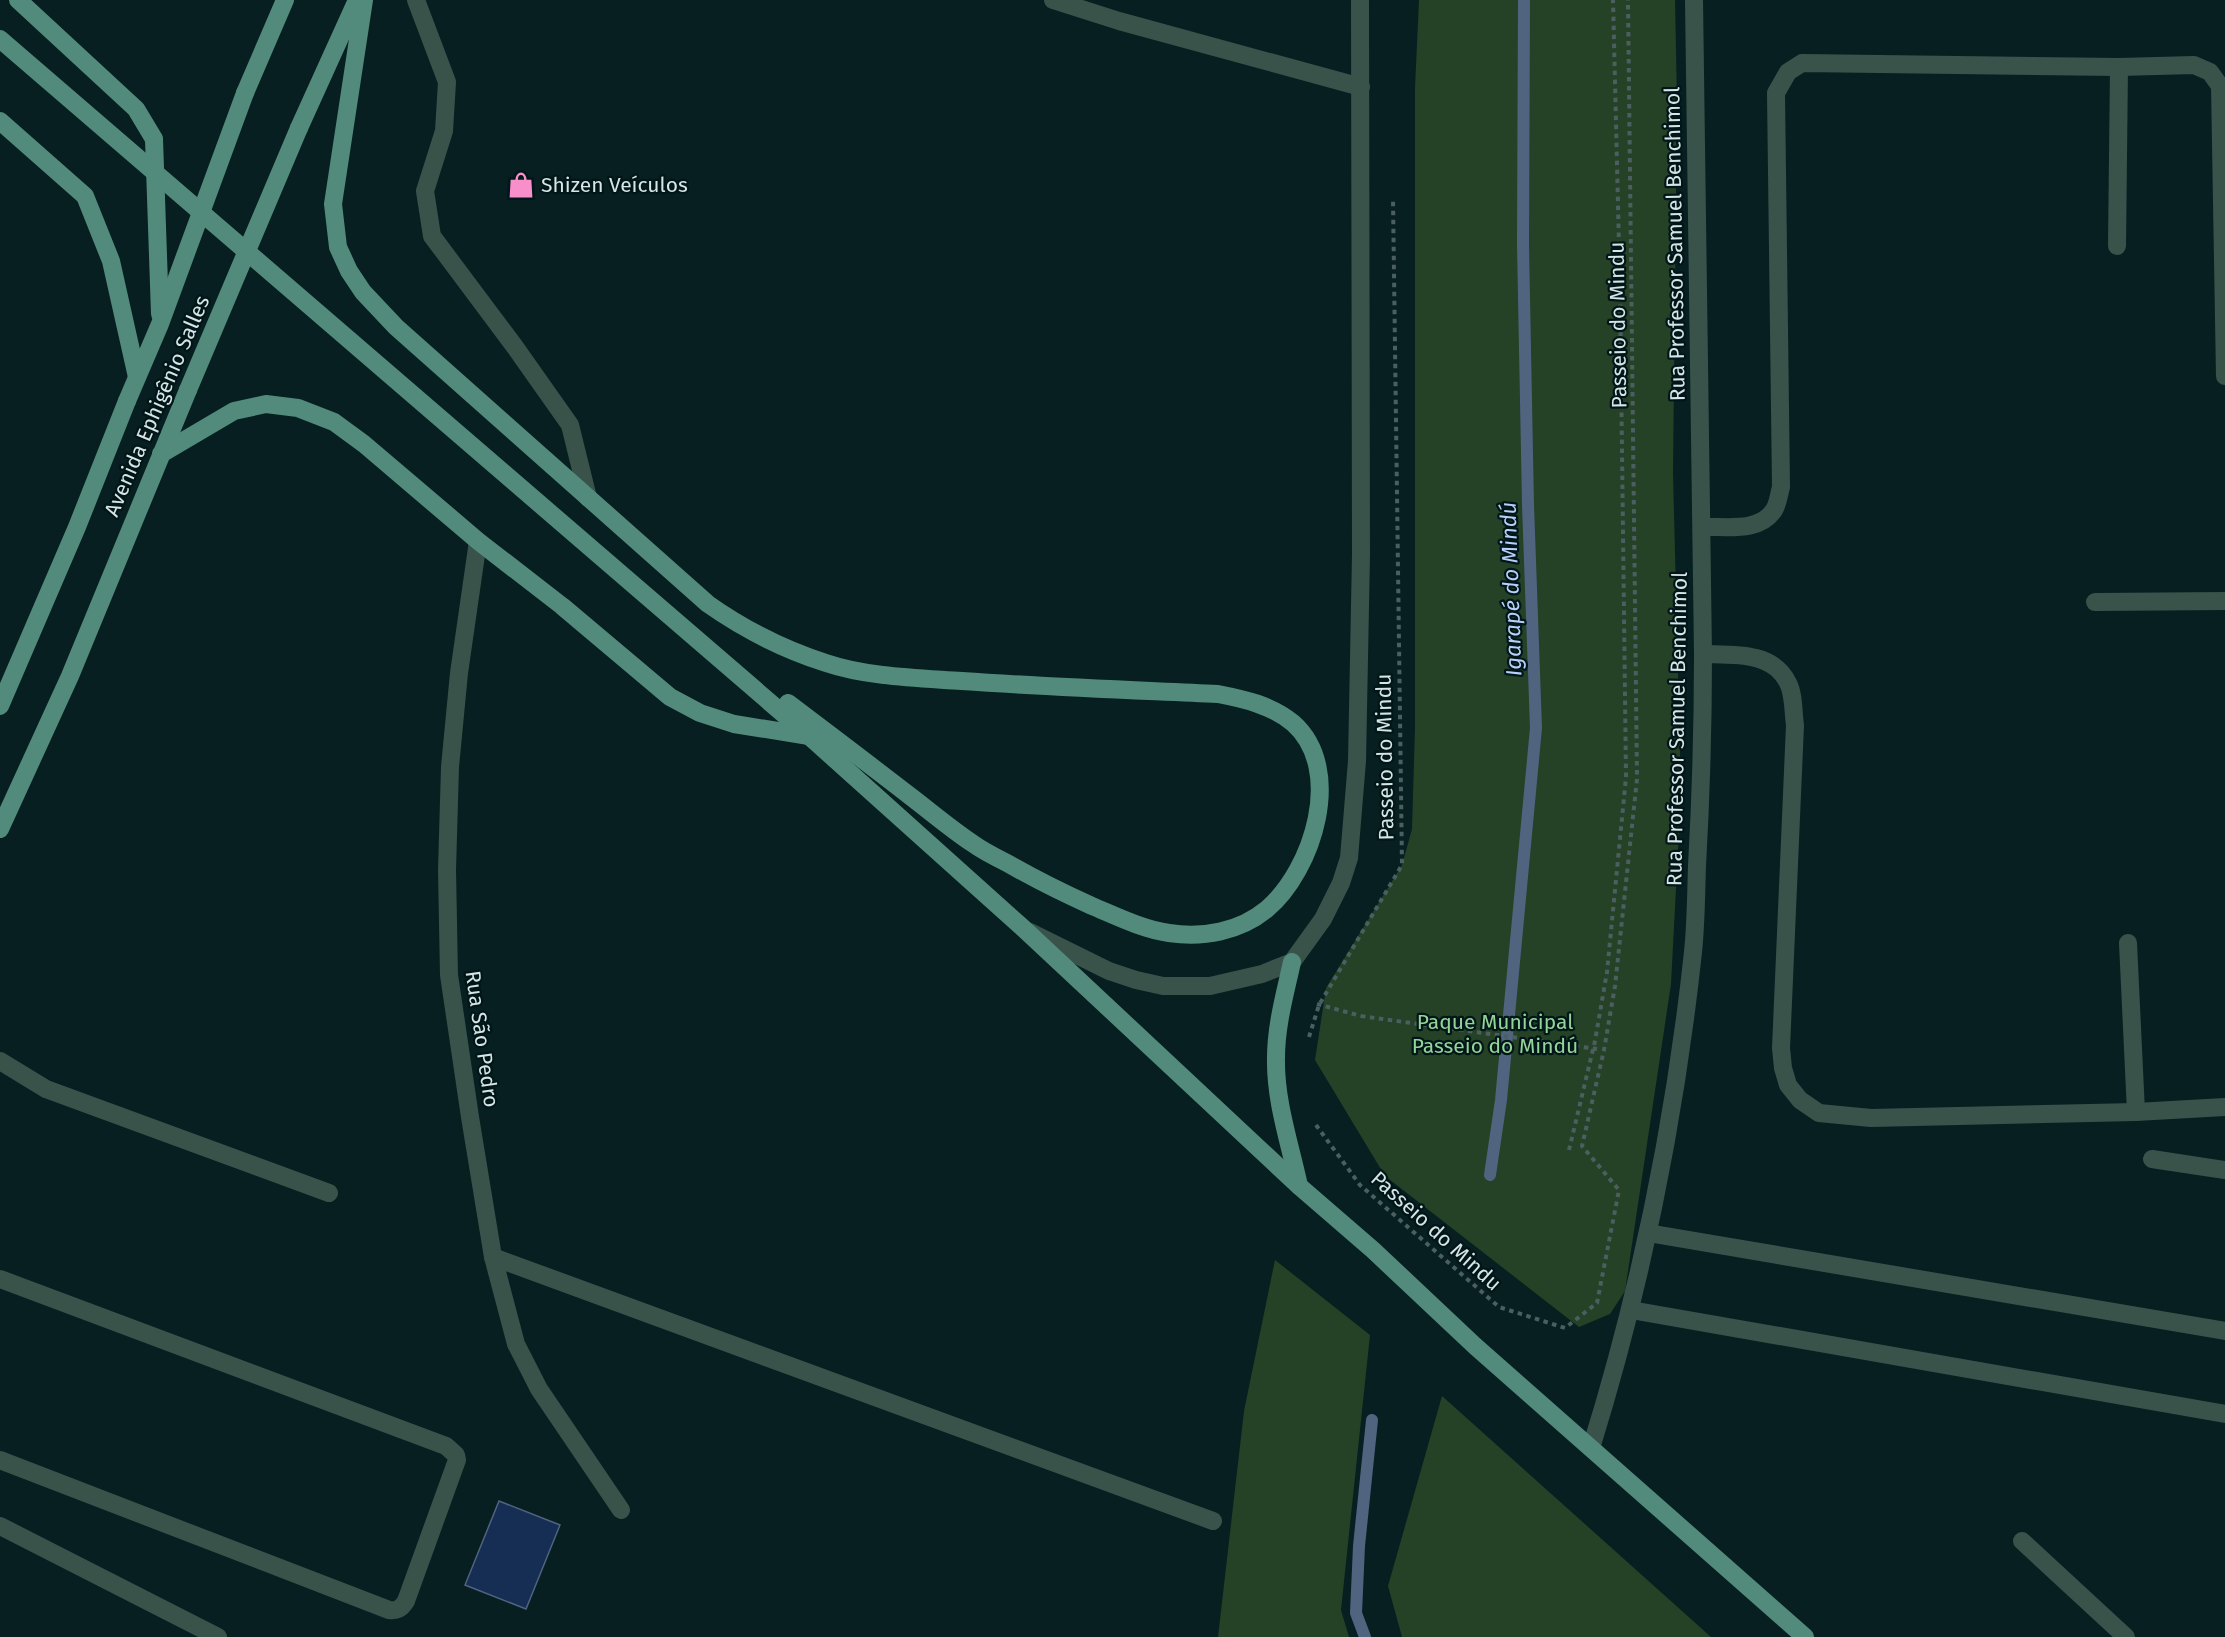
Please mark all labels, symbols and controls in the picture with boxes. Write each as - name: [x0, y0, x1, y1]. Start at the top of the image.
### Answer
- street label: Rua Professor Samuel Benchimol: [1659, 87, 1691, 401]
- shop icon: Shizen Veículos: [506, 170, 536, 200]
- place label: Shizen Veículos: [541, 172, 688, 198]
- street label: Passeio do Mindu: [1604, 241, 1632, 409]
- street label: Avenida Ephigênio Salles: [99, 291, 215, 520]
- water label: Igarapé do Mindú: [1494, 501, 1528, 677]
- street label: Rua Professor Samuel Benchimol: [1661, 572, 1693, 886]
- street label: Passeio do Mindu: [1371, 673, 1399, 841]
- street label: Rua São Pedro: [460, 969, 504, 1109]
- park label: Paque Municipal Passeio do Mindú: [1412, 1009, 1578, 1059]
- street label: Passeio do Mindu: [1365, 1166, 1507, 1296]

